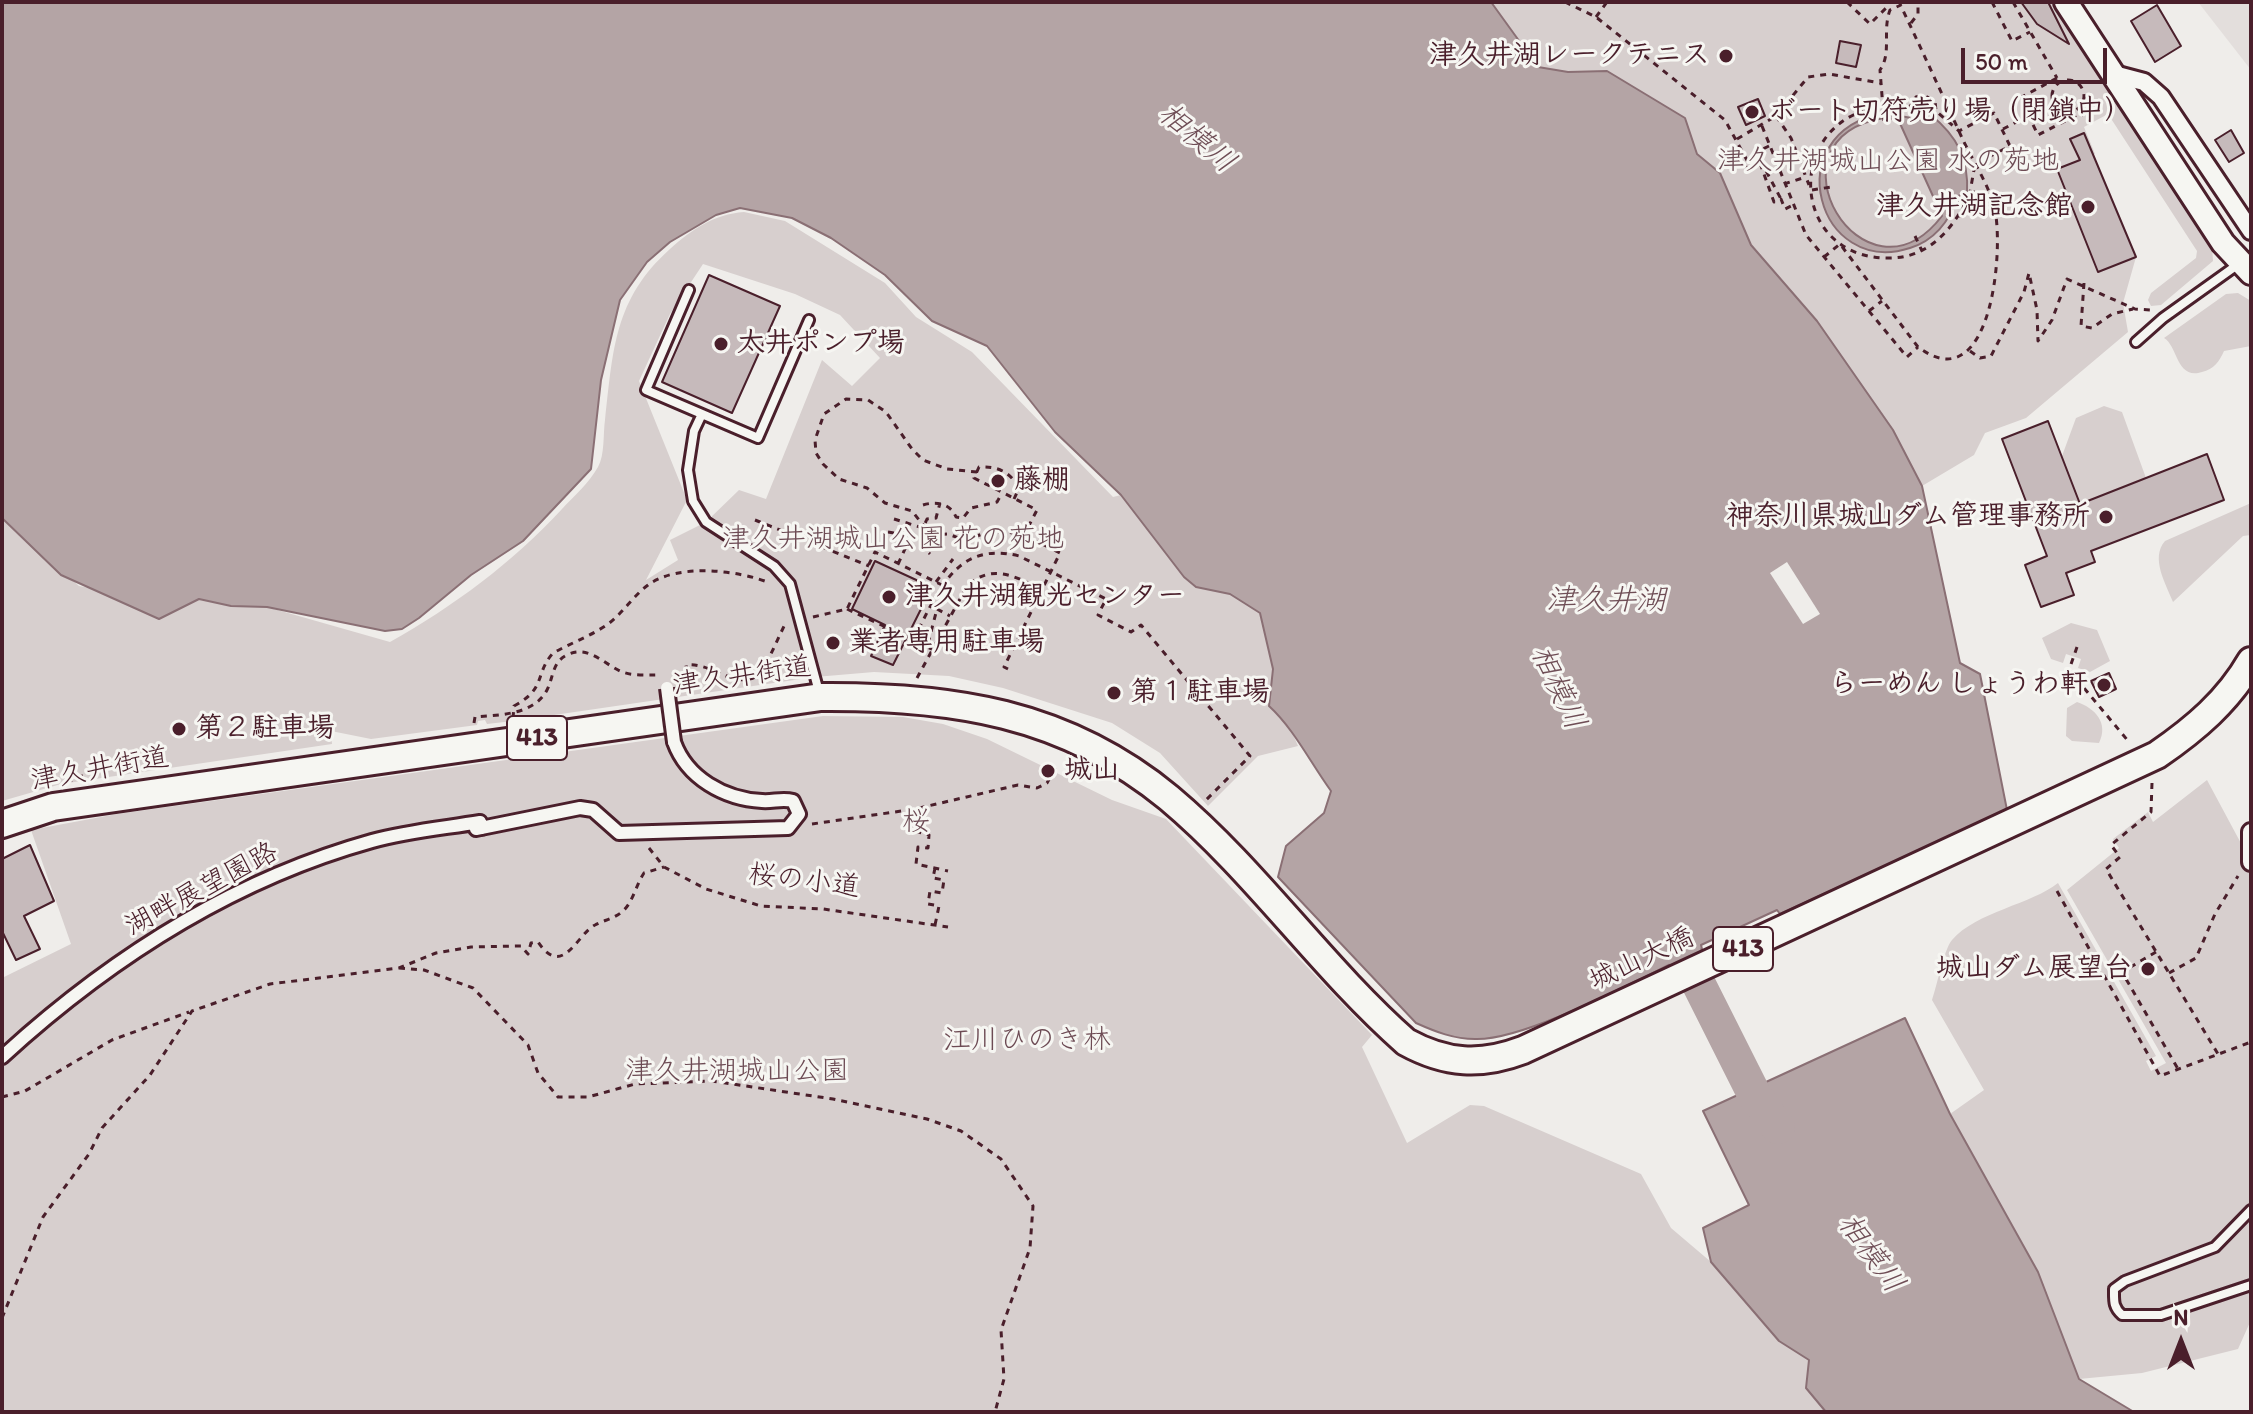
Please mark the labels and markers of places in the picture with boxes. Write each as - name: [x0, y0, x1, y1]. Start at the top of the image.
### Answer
- place label: 津久井湖レークテニス: [1429, 39, 1710, 73]
- marker: 津久井湖レークテニス: [1717, 47, 1735, 65]
- place label: ボート切符売り場（閉鎖中）: [1768, 95, 2132, 129]
- marker: ボート切符売り場（閉鎖中）: [1743, 103, 1761, 121]
- place label: 津久井湖記念館: [1876, 190, 2072, 224]
- marker: 津久井湖記念館: [2079, 198, 2097, 216]
- place label: 太井ポンプ場: [737, 327, 905, 361]
- marker: 太井ポンプ場: [712, 335, 730, 353]
- place label: 藤棚: [1014, 464, 1070, 498]
- marker: 藤棚: [989, 472, 1007, 490]
- place label: 神奈川県城山ダム管理事務所: [1726, 500, 2090, 534]
- marker: 神奈川県城山ダム管理事務所: [2097, 508, 2115, 526]
- place label: 津久井湖観光センター: [905, 580, 1185, 614]
- marker: 津久井湖観光センター: [880, 588, 898, 606]
- place label: 業者専用駐車場: [849, 626, 1045, 660]
- marker: 業者専用駐車場: [824, 634, 842, 652]
- place label: らーめん しょうわ軒: [1830, 668, 2088, 702]
- place label: 第１駐車場: [1130, 676, 1270, 710]
- marker: らーめん しょうわ軒: [2095, 676, 2113, 694]
- marker: 第１駐車場: [1105, 684, 1123, 702]
- place label: 第２駐車場: [195, 712, 335, 746]
- marker: 第２駐車場: [170, 720, 188, 738]
- place label: 城山: [1064, 754, 1120, 788]
- marker: 城山: [1039, 762, 1057, 780]
- place label: 城山ダム展望台: [1936, 952, 2132, 986]
- marker: 城山ダム展望台: [2139, 960, 2157, 978]

